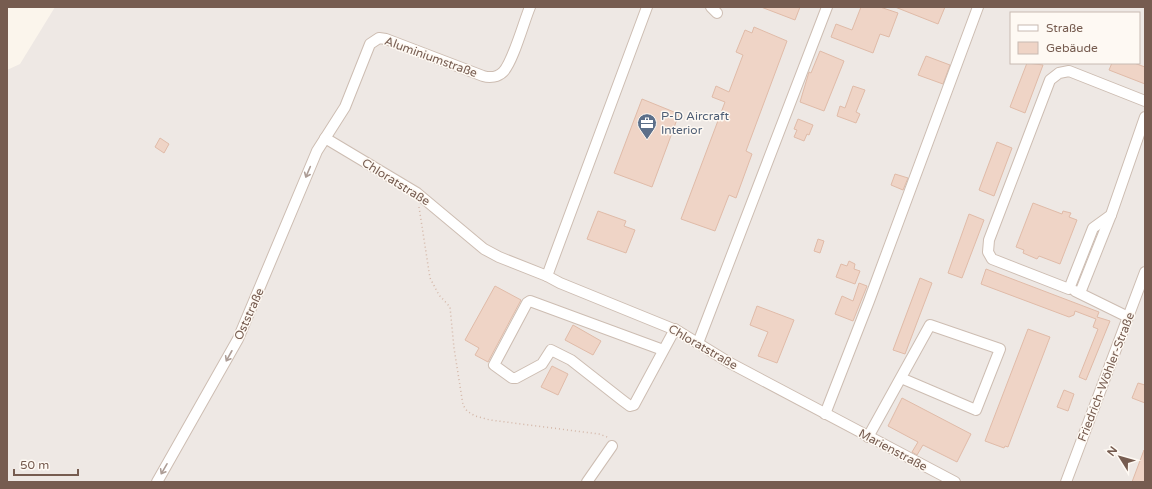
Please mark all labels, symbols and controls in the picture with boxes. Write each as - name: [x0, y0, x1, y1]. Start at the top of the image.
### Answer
- legend: [1010, 12, 1140, 64]
- text: Straße: [1046, 21, 1083, 35]
- street label: Aluminiumstraße: [383, 34, 479, 80]
- text: Gebäude: [1046, 41, 1098, 55]
- place label: P-D Aircraft Interior: [661, 109, 729, 137]
- office icon: P-D Aircraft Interior: [636, 112, 658, 140]
- street label: Chloratstraße: [359, 156, 433, 209]
- one-way arrow: [304, 166, 311, 178]
- street label: Oststraße: [231, 286, 267, 342]
- street label: Friedrich-Wöhler-Straße: [1075, 310, 1137, 444]
- street label: Chloratstraße: [666, 322, 740, 373]
- one-way arrow: [224, 350, 232, 362]
- street label: Marienstraße: [856, 426, 930, 474]
- north arrow: [1100, 437, 1140, 477]
- text: N: [1105, 444, 1120, 459]
- scale bar: [14, 451, 78, 477]
- text: 50 m: [20, 458, 49, 472]
- one-way arrow: [160, 463, 168, 475]

